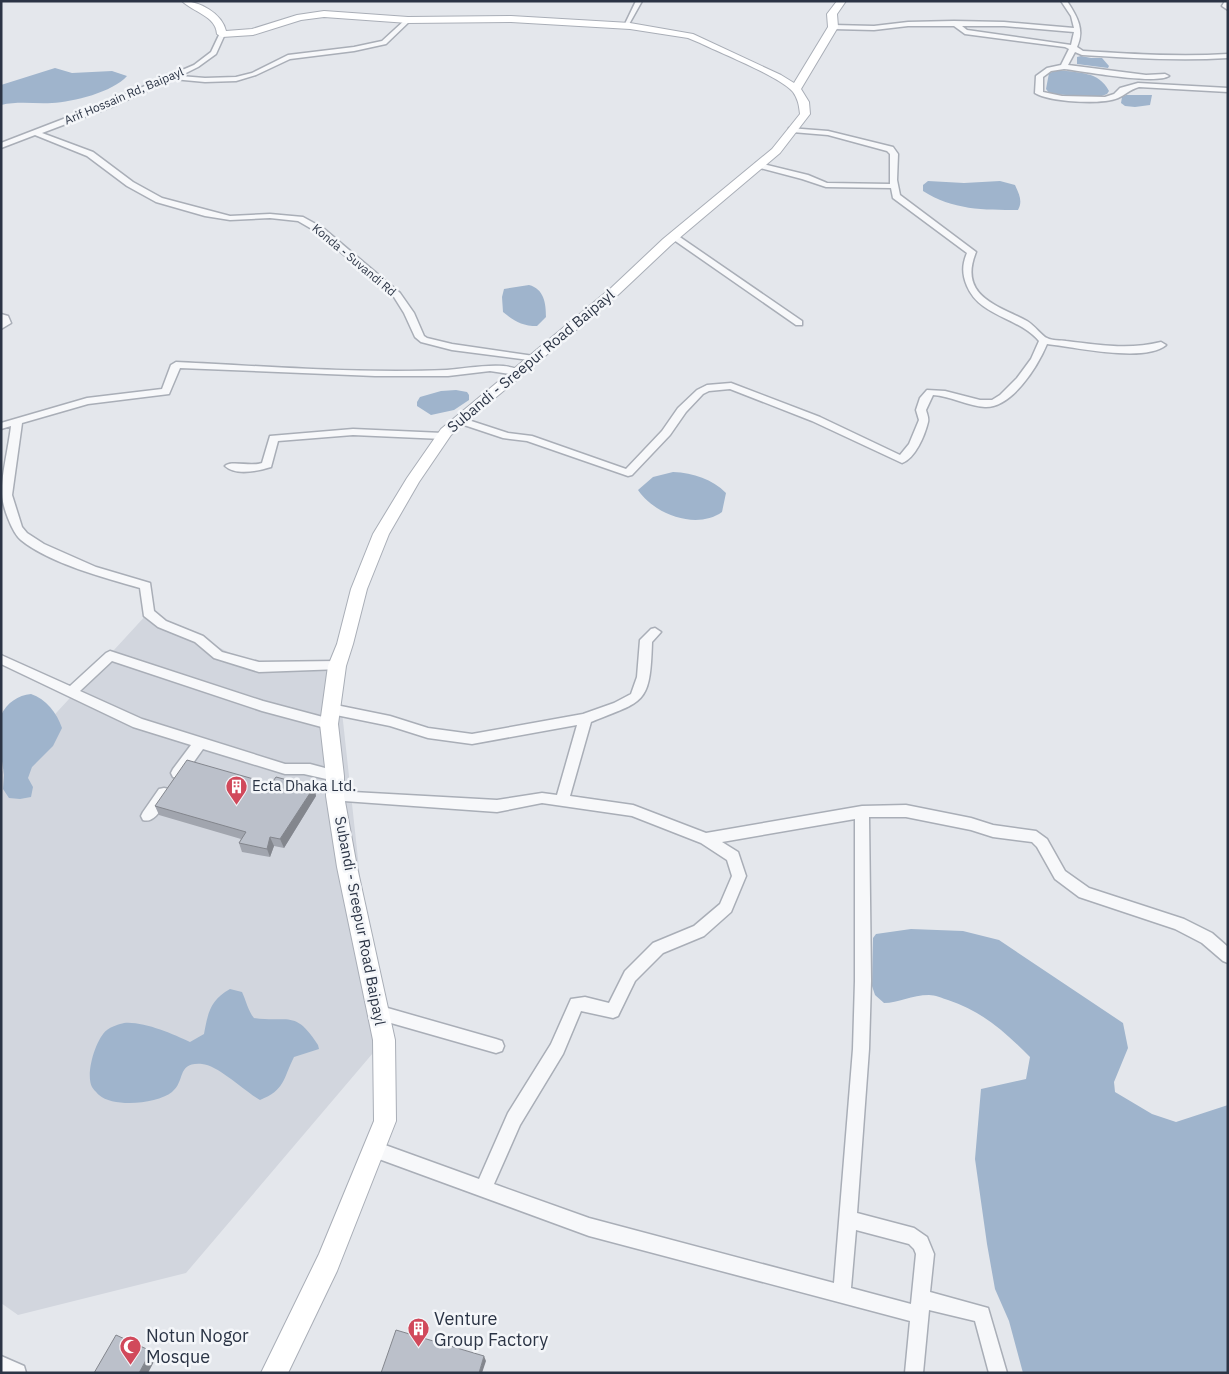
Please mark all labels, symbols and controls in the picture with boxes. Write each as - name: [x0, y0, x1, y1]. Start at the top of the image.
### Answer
- street label: Arif Hossain Rd, Baipayl: [62, 64, 186, 127]
- street label: Konda - Suvandi Rd: [309, 220, 399, 299]
- street label: Subandi - Sreepur Road Baipayl: [443, 285, 618, 436]
- building icon: Ecta Dhaka Ltd.: [224, 774, 248, 805]
- place label: Ecta Dhaka Ltd.: [252, 776, 356, 795]
- street label: Subandi - Sreepur Road Baipayl: [331, 815, 390, 1027]
- place label: Venture Group Factory: [434, 1307, 548, 1351]
- building icon: Venture Group Factory: [406, 1317, 430, 1348]
- place label: Notun Nogor Mosque: [146, 1324, 249, 1368]
- mosque icon: Notun Nogor Mosque: [118, 1334, 142, 1365]

